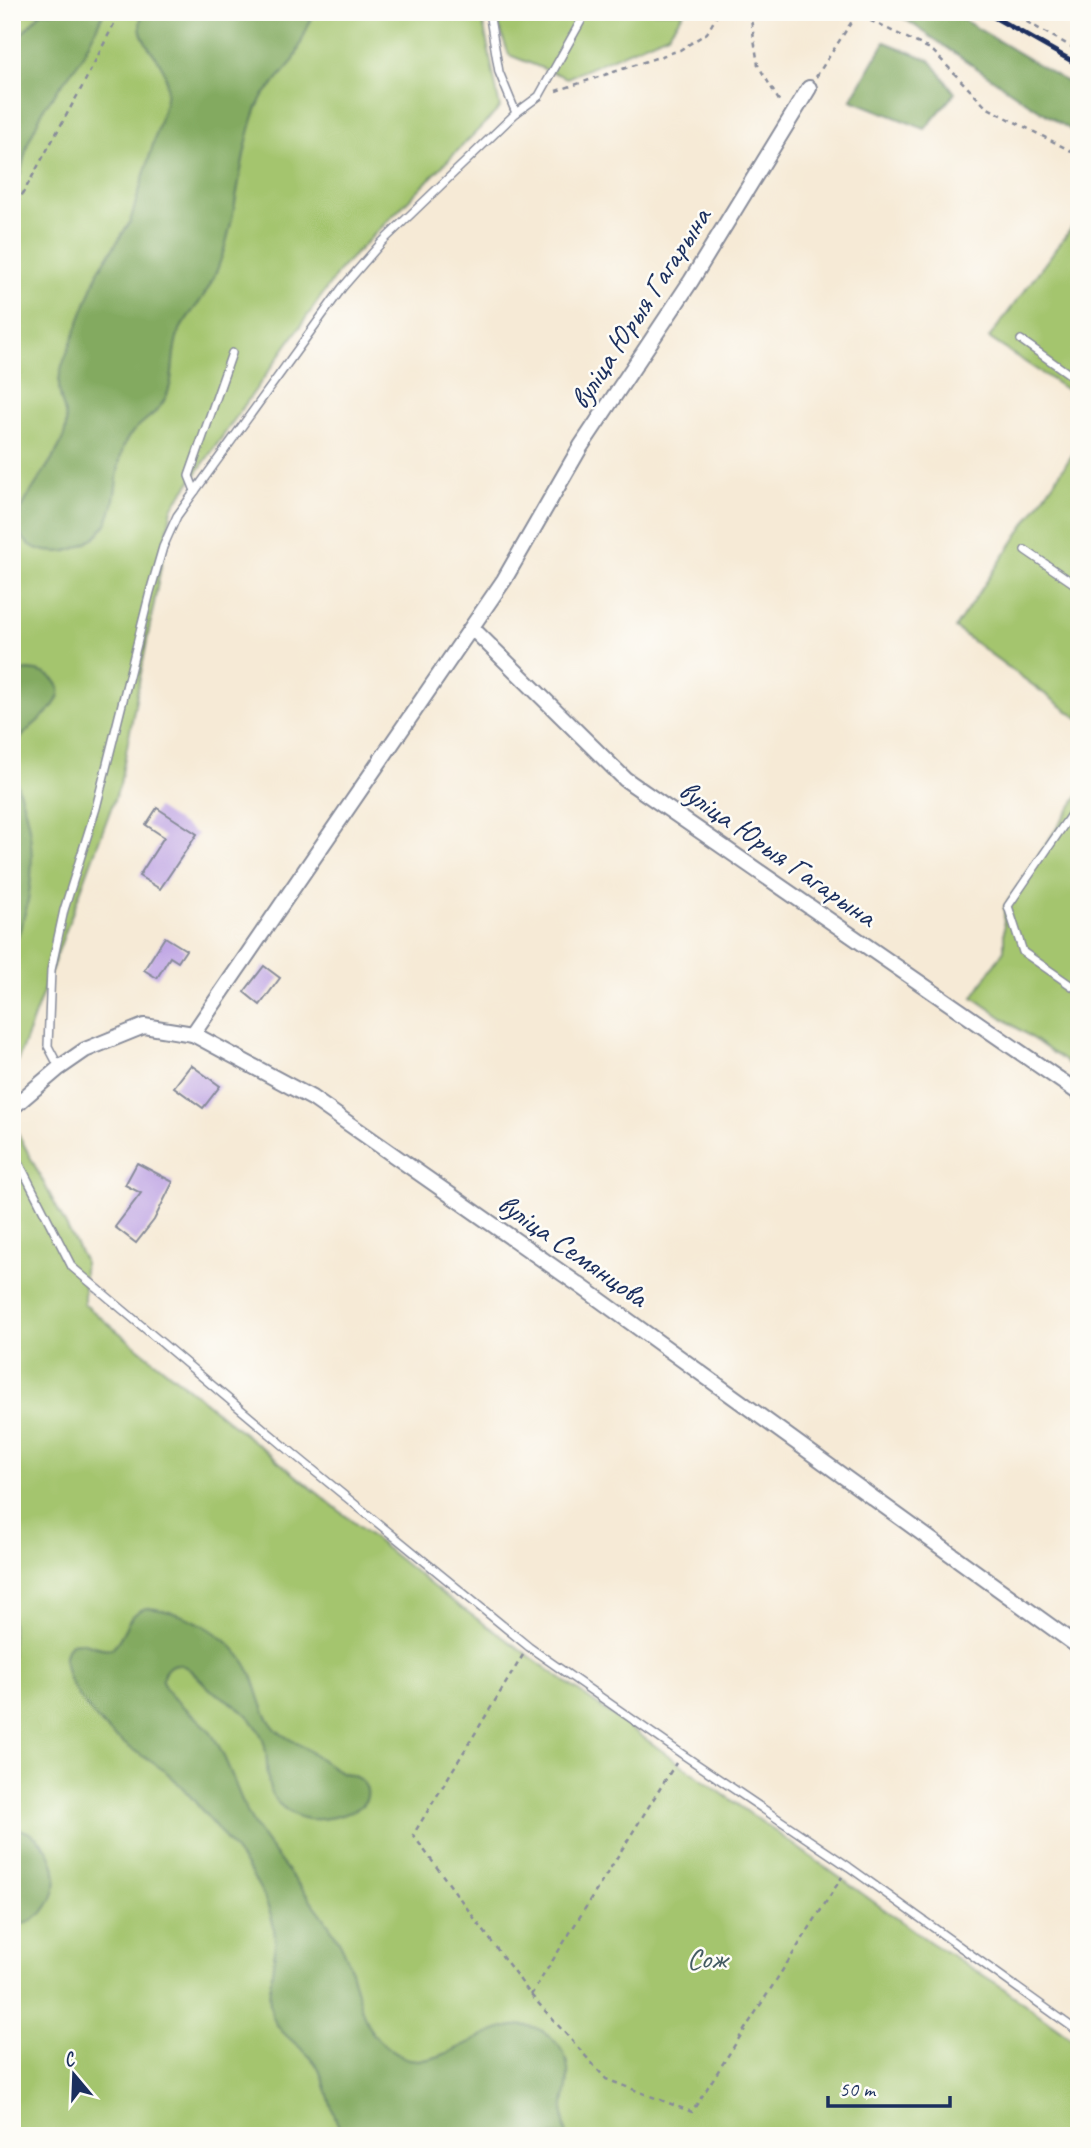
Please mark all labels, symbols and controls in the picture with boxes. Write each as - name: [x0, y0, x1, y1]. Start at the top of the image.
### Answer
- street label: вуліца Юрыя Гагарына: [561, 199, 720, 416]
- street label: вуліца Юрыя Гагарына: [672, 771, 886, 936]
- street label: вуліца Семянцова: [491, 1184, 657, 1317]
- park label: Сож: [687, 1939, 730, 1977]
- north arrow: [38, 2039, 108, 2110]
- text: С: [60, 2046, 80, 2073]
- scale bar: [828, 2064, 951, 2108]
- text: 50 m: [839, 2076, 877, 2102]

